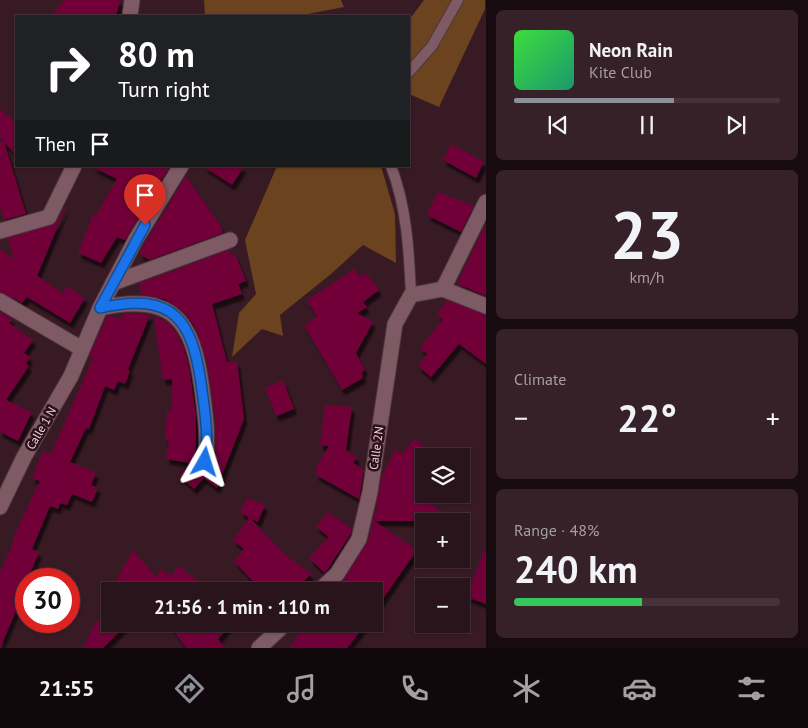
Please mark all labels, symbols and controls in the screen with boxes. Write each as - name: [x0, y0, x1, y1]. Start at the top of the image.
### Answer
- text: 80 m: [118, 31, 195, 77]
- icon: right: [35, 35, 100, 100]
- text: Neon Rain: [589, 38, 673, 62]
- text: Kite Club: [589, 62, 652, 82]
- text: Turn right: [118, 75, 210, 103]
- icon: previous: [544, 111, 572, 139]
- icon: pause: [633, 111, 661, 139]
- icon: next: [722, 111, 750, 139]
- icon: arrive: [86, 130, 114, 158]
- text: Then: [35, 132, 76, 156]
- pin: [124, 174, 166, 225]
- icon: arrive: [131, 181, 159, 209]
- text: 23: [610, 192, 684, 276]
- text: km/h: [629, 267, 665, 287]
- text: Climate: [514, 369, 566, 389]
- text: 22°: [617, 393, 677, 442]
- text: −: [514, 399, 528, 436]
- text: +: [766, 399, 780, 436]
- street label: Calle 1 N: [23, 404, 59, 452]
- street label: Calle 2N: [366, 425, 386, 471]
- position arrow: [178, 435, 230, 487]
- map controls: [415, 448, 470, 633]
- button: layers: [415, 448, 470, 503]
- button: +: [415, 513, 470, 568]
- text: Range · 48%: [514, 520, 599, 540]
- text: 240 km: [514, 544, 638, 593]
- speed limit sign: 30: [15, 568, 80, 633]
- button: −: [415, 578, 470, 633]
- text: 21:56 · 1 min · 110 m: [154, 595, 330, 619]
- icon: directions: [172, 671, 207, 706]
- icon: music: [284, 671, 319, 706]
- icon: phone: [397, 671, 432, 706]
- icon: climate: [509, 671, 544, 706]
- icon: car: [622, 671, 657, 706]
- icon: filters: [734, 671, 769, 706]
- text: 21:55: [39, 674, 95, 702]

